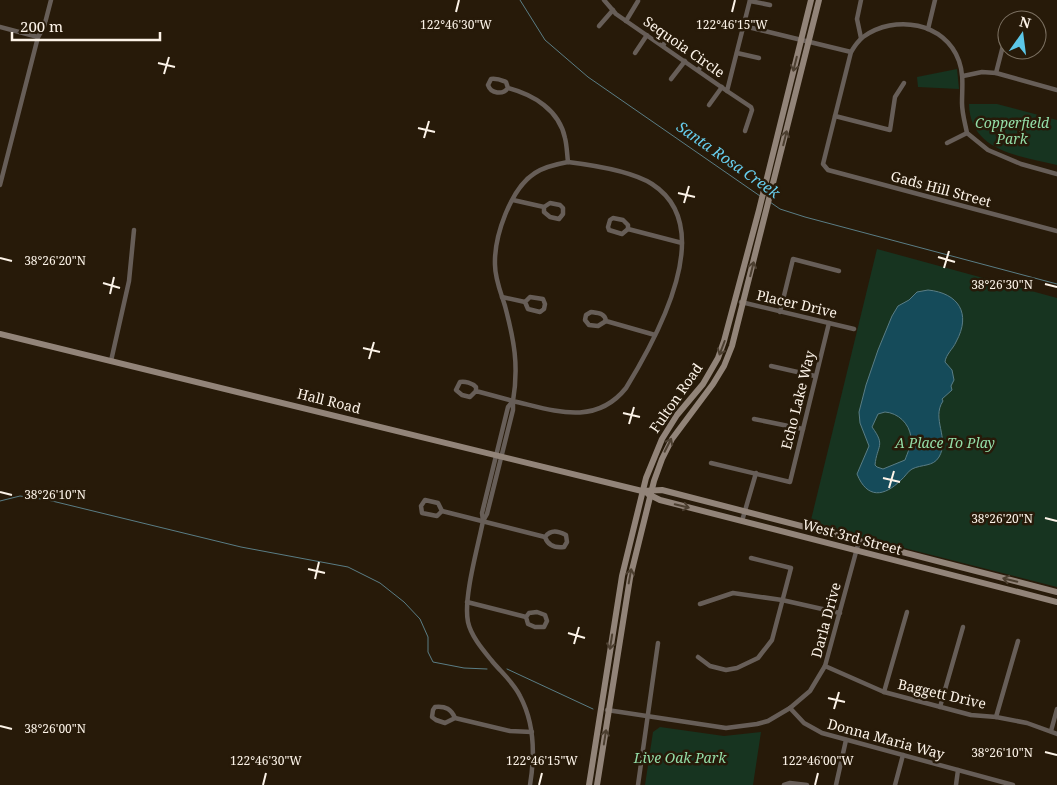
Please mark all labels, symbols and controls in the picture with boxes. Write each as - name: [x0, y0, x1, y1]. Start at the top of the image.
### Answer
- scale bar: [12, 10, 160, 42]
- north arrow: [997, 10, 1047, 60]
- text: N: [1018, 11, 1033, 32]
- street label: Sequoia Circle: [640, 12, 729, 82]
- text: 200 m: [20, 16, 63, 36]
- text: 122°46'30"W: [420, 16, 492, 33]
- text: 122°46'15"W: [696, 16, 768, 33]
- one-way arrow: [790, 56, 799, 72]
- park label: Copperfield Park: [975, 113, 1050, 148]
- water label: Santa Rosa Creek: [673, 116, 784, 202]
- one-way arrow: [781, 131, 790, 147]
- street label: Gads Hill Street: [889, 166, 994, 211]
- text: 38°26'20"N: [24, 252, 86, 269]
- one-way arrow: [748, 262, 757, 278]
- text: 38°26'30"N: [971, 276, 1033, 293]
- street label: Placer Drive: [755, 285, 839, 322]
- one-way arrow: [717, 340, 726, 355]
- street label: Echo Lake Way: [776, 348, 819, 451]
- street label: Fulton Road: [645, 359, 707, 436]
- street label: Hall Road: [295, 383, 363, 418]
- park label: A Place To Play: [894, 433, 995, 452]
- one-way arrow: [664, 438, 673, 453]
- text: 38°26'10"N: [24, 486, 86, 503]
- one-way arrow: [673, 502, 689, 511]
- text: 38°26'20"N: [971, 510, 1033, 527]
- street label: West 3rd Street: [800, 514, 904, 559]
- one-way arrow: [626, 569, 636, 585]
- one-way arrow: [1002, 574, 1018, 584]
- street label: Darla Drive: [806, 580, 845, 660]
- one-way arrow: [606, 633, 616, 649]
- street label: Baggett Drive: [896, 674, 988, 713]
- street label: Donna Maria Way: [825, 714, 947, 763]
- text: 38°26'00"N: [24, 720, 86, 737]
- one-way arrow: [600, 729, 610, 745]
- text: 38°26'10"N: [971, 744, 1033, 761]
- park label: Live Oak Park: [633, 748, 727, 767]
- text: 122°46'30"W: [230, 752, 302, 769]
- text: 122°46'15"W: [506, 752, 578, 769]
- text: 122°46'00"W: [782, 752, 854, 769]

